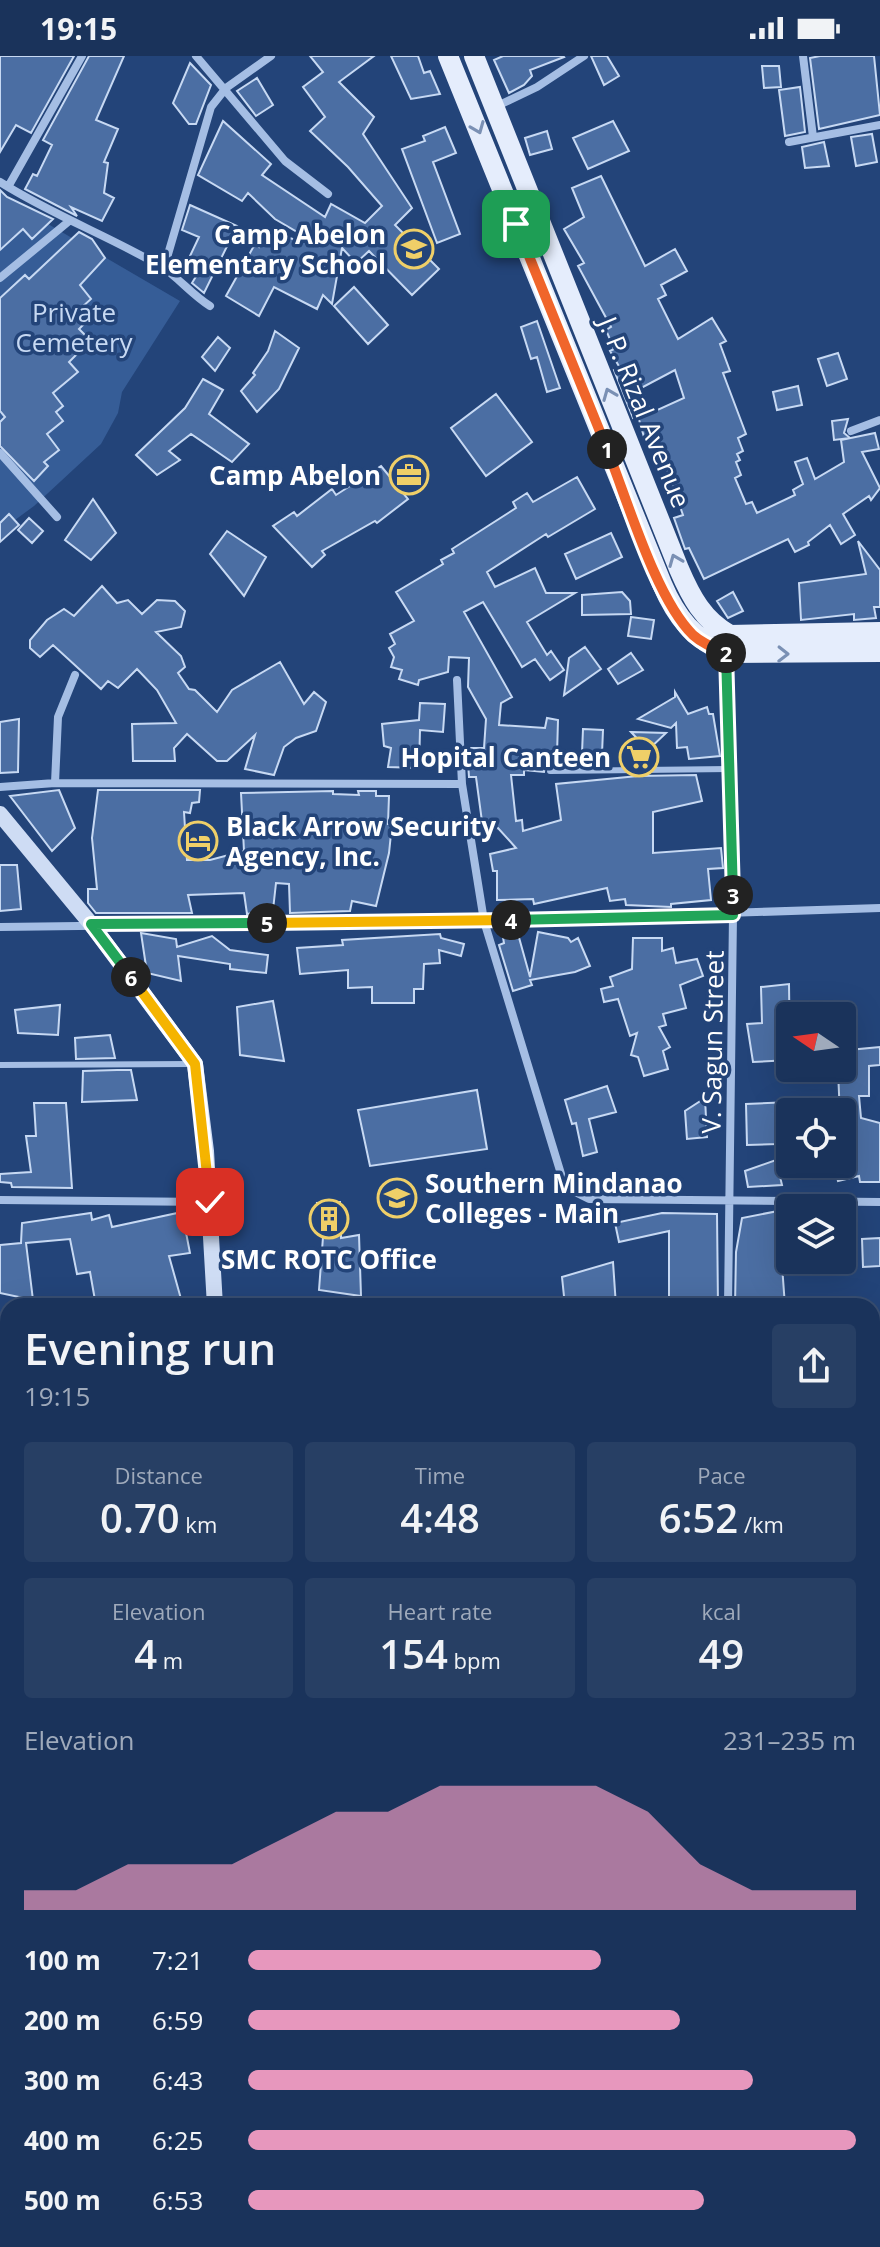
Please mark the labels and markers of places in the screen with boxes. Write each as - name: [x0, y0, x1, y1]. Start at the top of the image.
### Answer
- pin: [482, 190, 550, 258]
- place label: Camp Abelon Elementary School: [145, 216, 386, 282]
- school or university icon: Camp Abelon Elementary School: [393, 228, 435, 270]
- pin: 1: [587, 429, 627, 469]
- office icon: Camp Abelon: [388, 454, 430, 496]
- place label: Camp Abelon: [209, 457, 381, 493]
- pin: 2: [706, 633, 746, 673]
- supermarket icon: Hopital Canteen: [618, 736, 660, 778]
- place label: Hopital Canteen: [400, 739, 611, 775]
- place label: Black Arrow Security Agency, Inc.: [226, 808, 496, 874]
- hotel icon: Black Arrow Security Agency, Inc.: [177, 820, 219, 862]
- pin: 3: [713, 875, 753, 915]
- pin: 4: [491, 900, 531, 940]
- pin: 5: [247, 903, 287, 943]
- pin: 6: [111, 957, 151, 997]
- place label: Southern Mindanao Colleges - Main: [425, 1165, 682, 1231]
- pin: [176, 1168, 244, 1236]
- school or university icon: Southern Mindanao Colleges - Main: [376, 1177, 418, 1219]
- building icon: SMC ROTC Office: [308, 1198, 350, 1240]
- place label: SMC ROTC Office: [221, 1241, 437, 1277]

